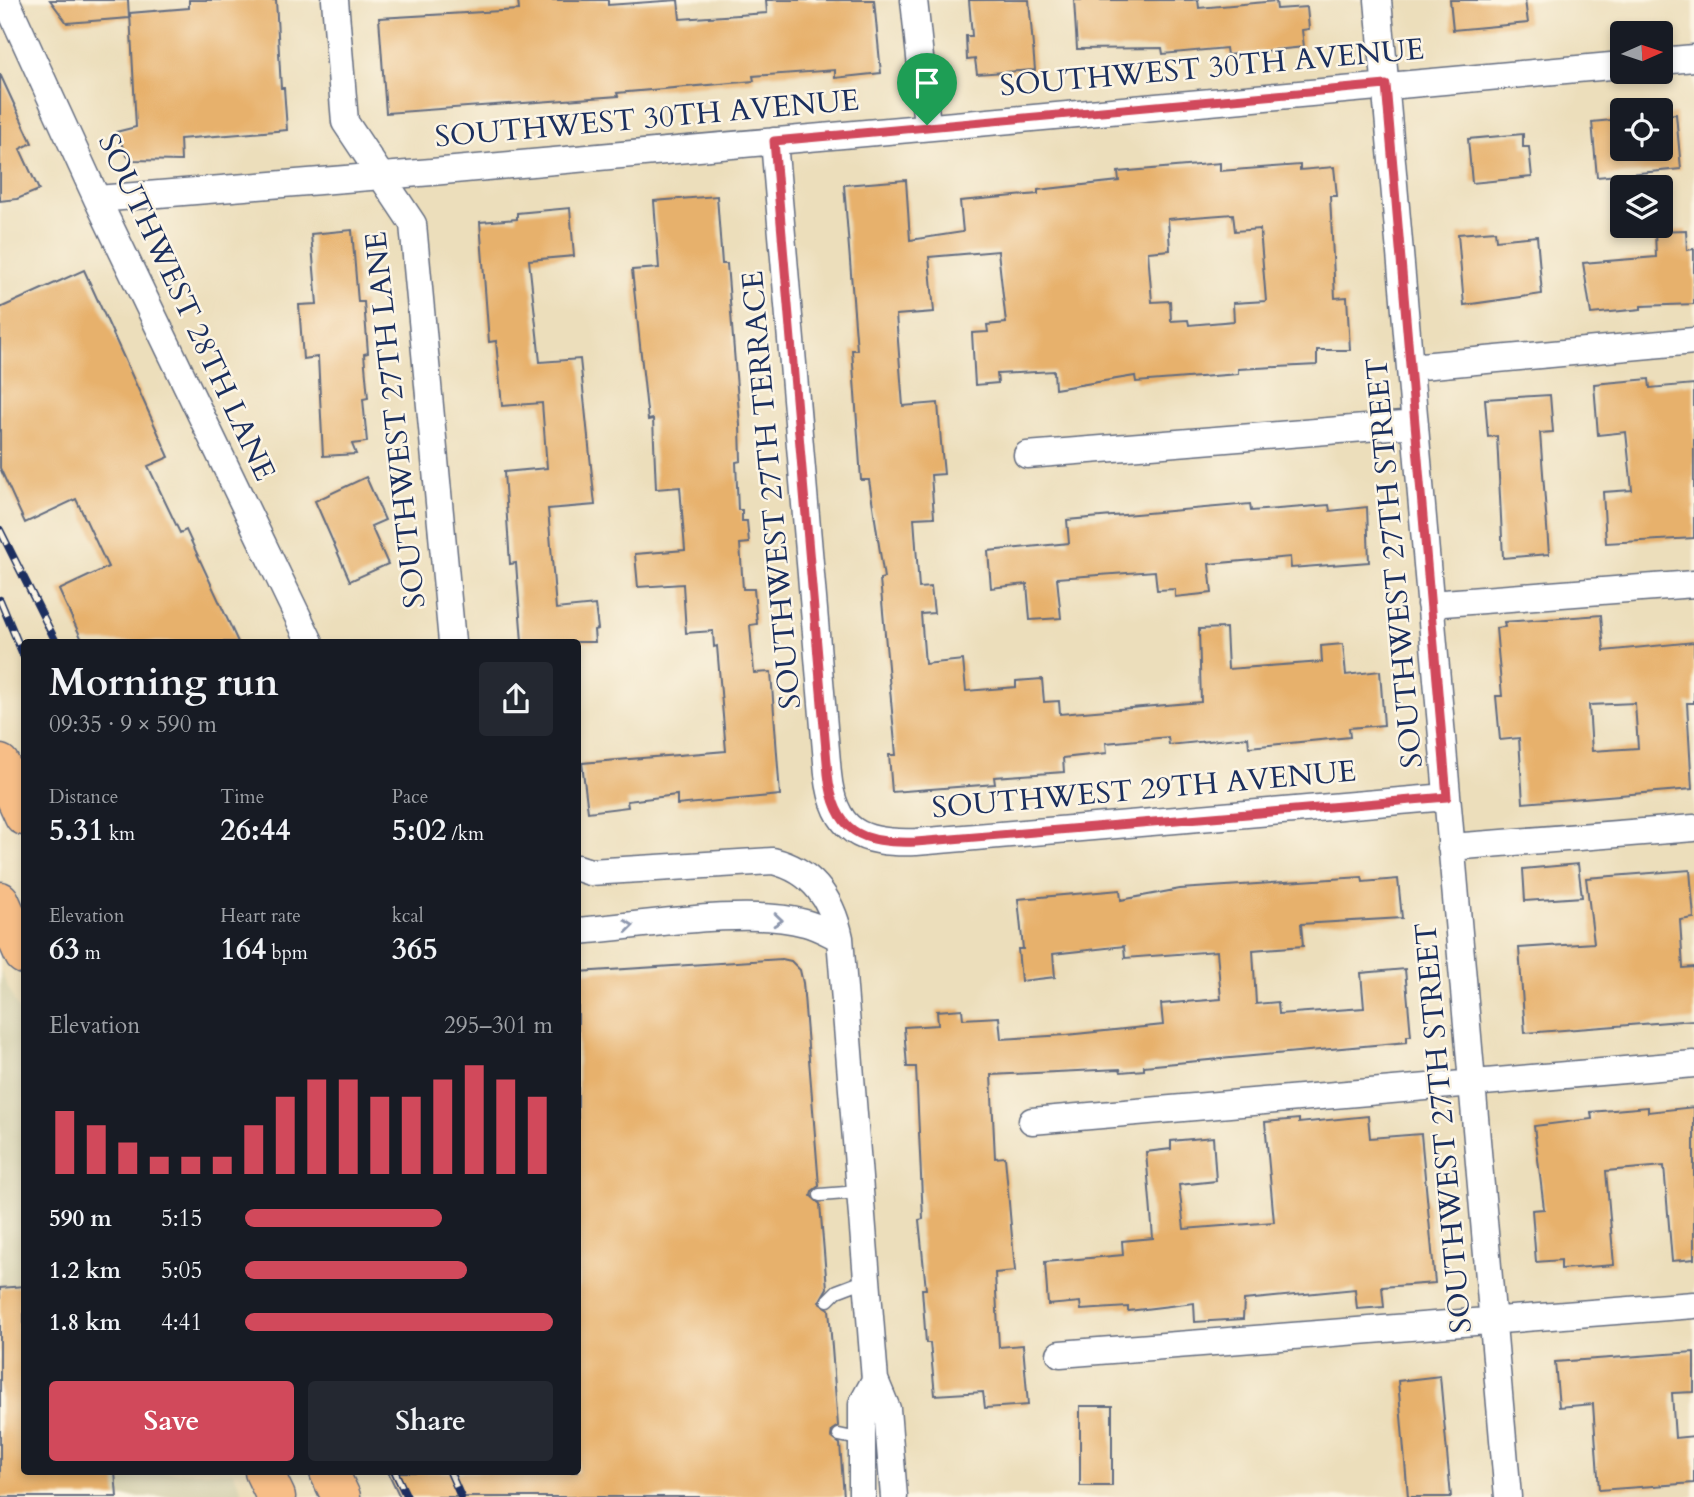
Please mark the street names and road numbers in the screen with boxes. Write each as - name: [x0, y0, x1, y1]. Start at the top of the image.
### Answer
- street label: SOUTHWEST 30TH AVENUE: [998, 29, 1426, 106]
- street label: SOUTHWEST 30TH AVENUE: [433, 80, 861, 157]
- street label: SOUTHWEST 28TH LANE: [88, 127, 285, 488]
- street label: SOUTHWEST 27TH LANE: [355, 229, 436, 610]
- street label: SOUTHWEST 27TH TERRACE: [732, 269, 811, 711]
- street label: SOUTHWEST 27TH STREET: [1356, 356, 1433, 770]
- street label: SOUTHWEST 29TH AVENUE: [930, 751, 1358, 828]
- street label: SOUTHWEST 27TH STREET: [1405, 921, 1482, 1335]

